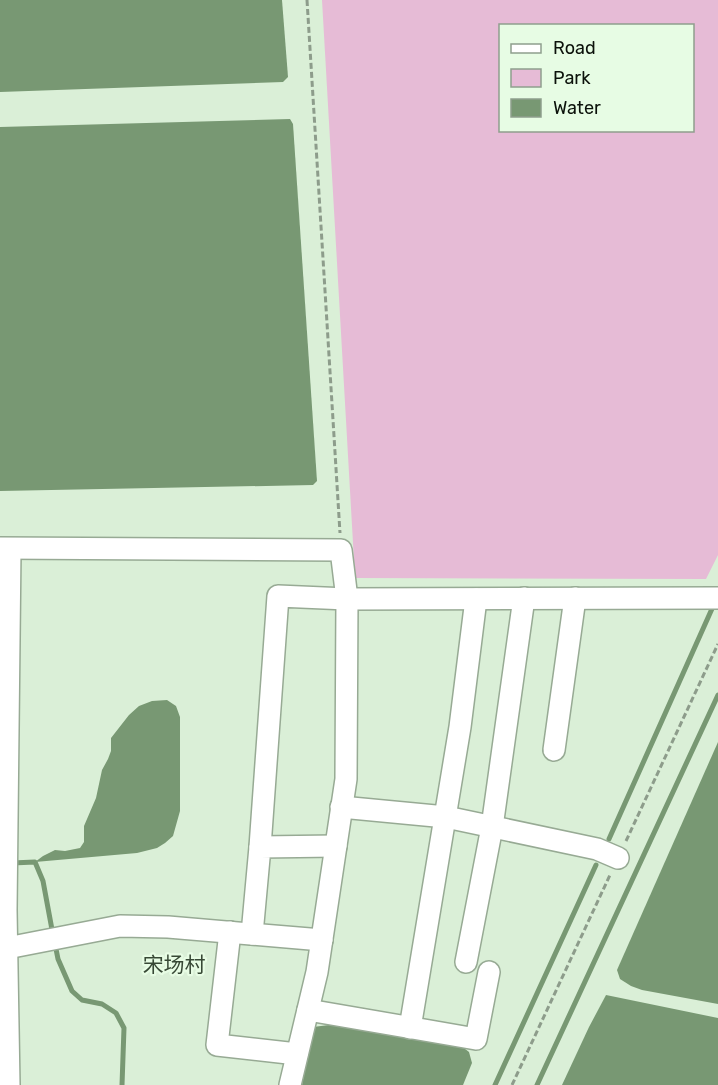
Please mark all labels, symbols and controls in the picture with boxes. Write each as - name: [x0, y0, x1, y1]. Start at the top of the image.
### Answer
- legend: [499, 24, 694, 132]
- text: Road: [553, 37, 596, 59]
- text: Park: [553, 67, 591, 89]
- text: Water: [553, 97, 601, 119]
- district label: 宋场村: [143, 952, 206, 977]

